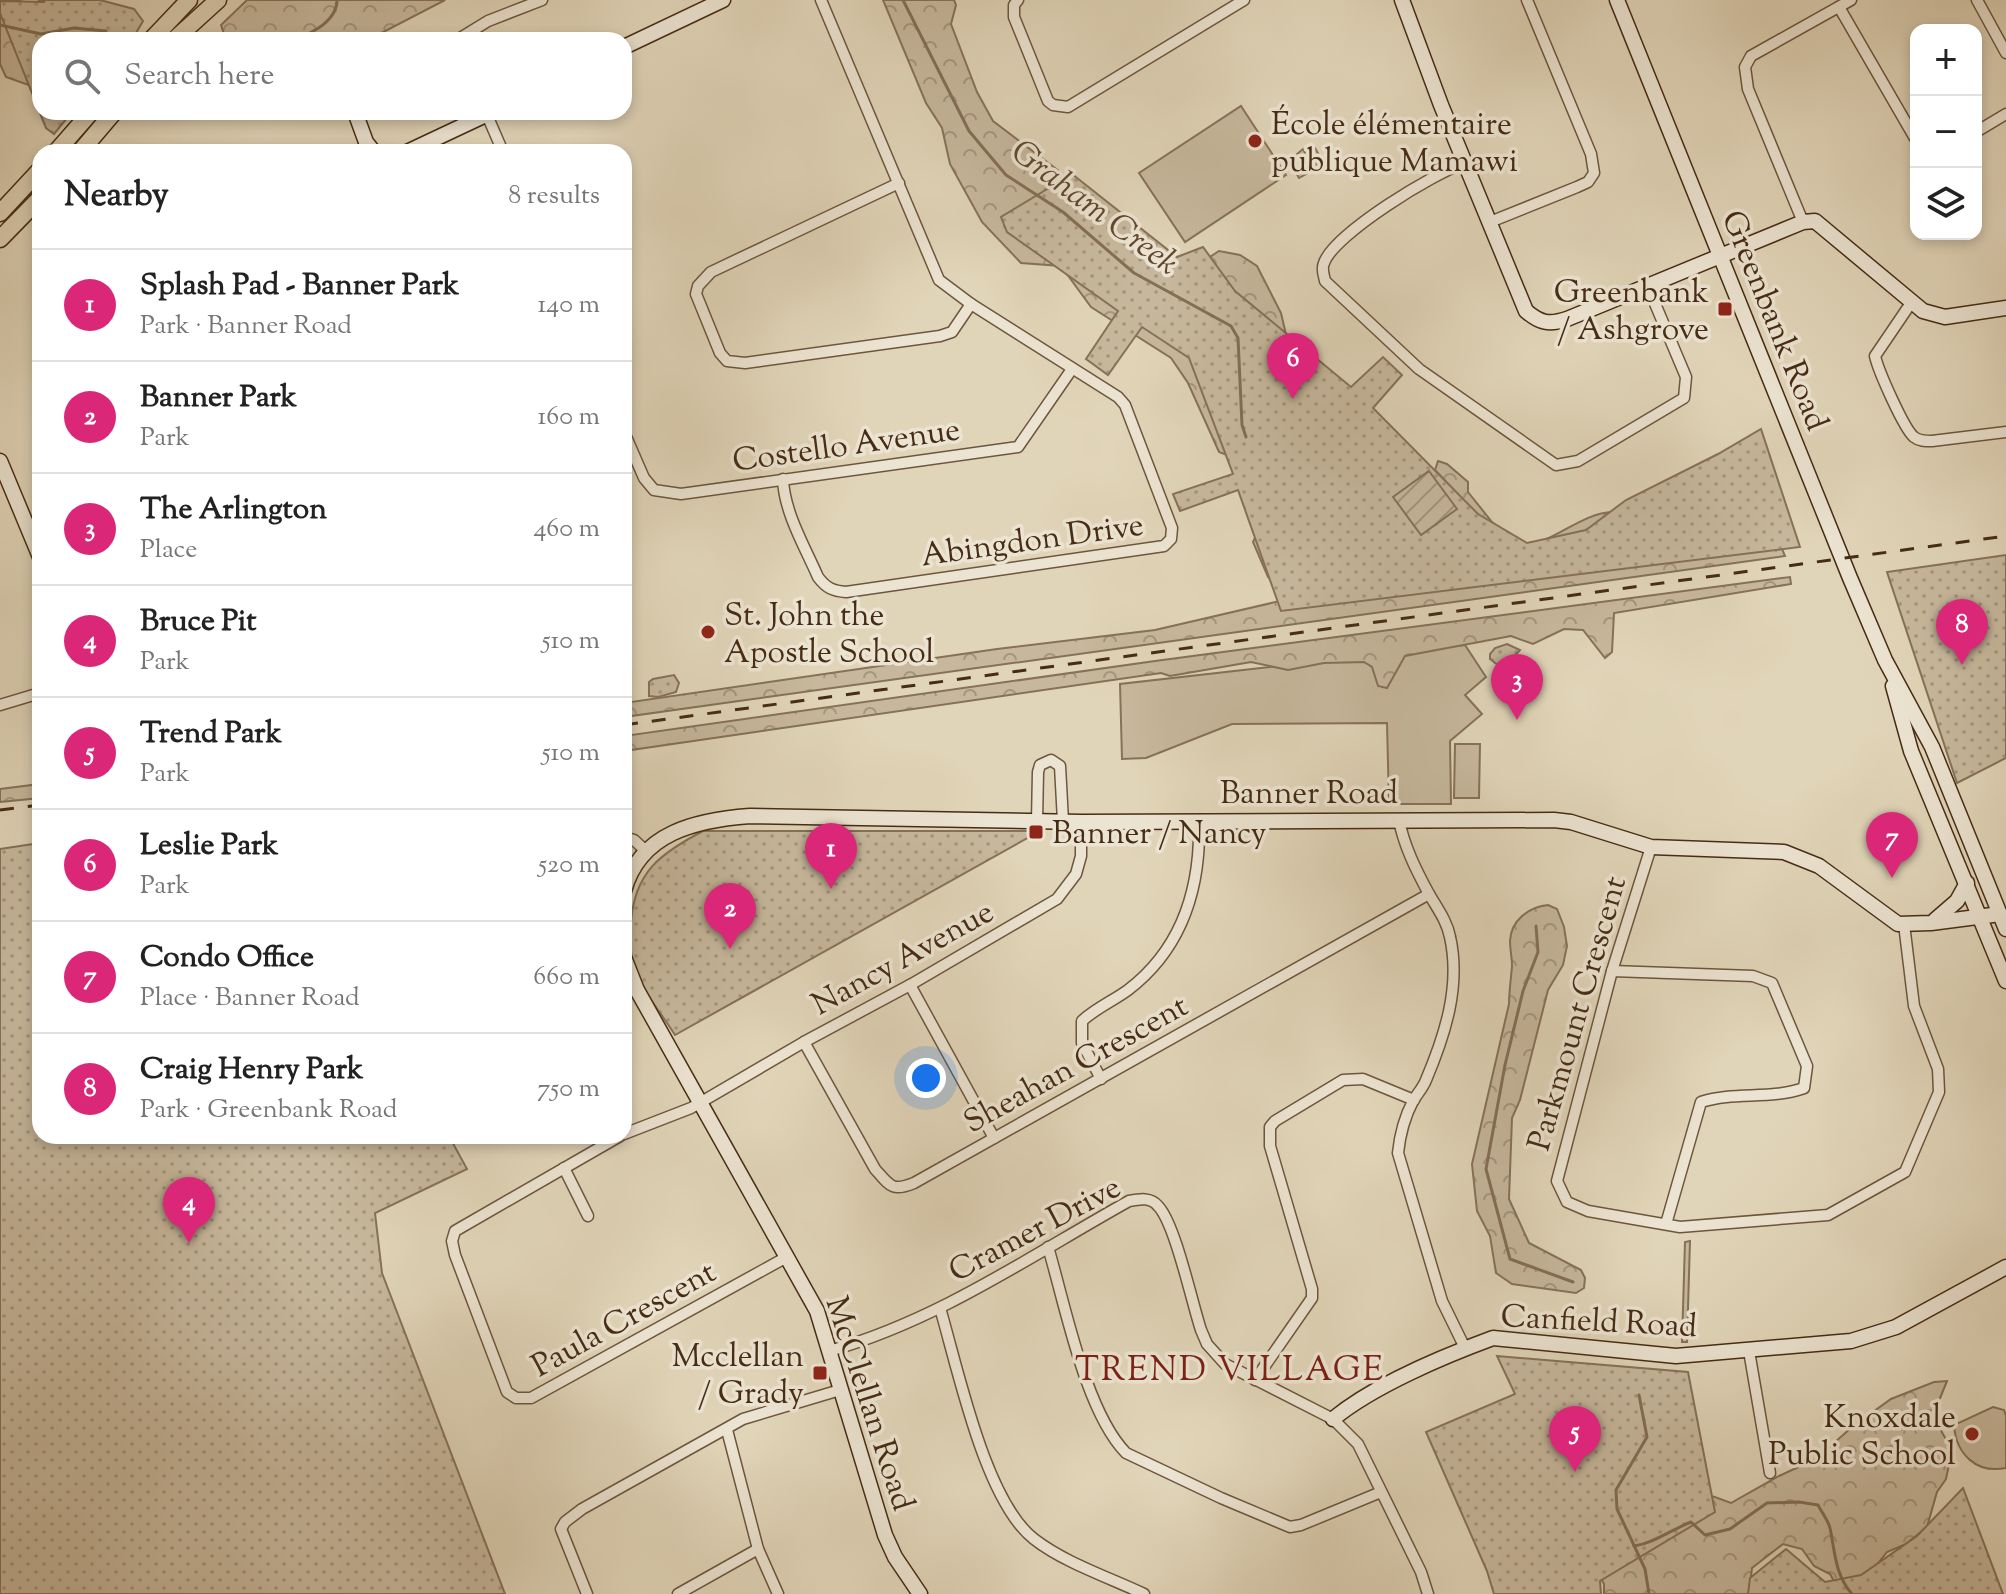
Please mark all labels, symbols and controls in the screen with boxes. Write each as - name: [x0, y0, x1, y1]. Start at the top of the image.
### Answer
- map controls: [1910, 24, 1982, 240]
- button: +: [1910, 24, 1982, 96]
- search box: [32, 32, 632, 120]
- icon: search: [60, 54, 104, 98]
- text: Search here: [124, 55, 274, 98]
- button: −: [1910, 96, 1982, 168]
- place label: École élémentaire publique Mamawi: [1271, 103, 1518, 186]
- water label: Graham Creek: [999, 129, 1188, 288]
- marker: École élémentaire publique Mamawi: [1246, 132, 1264, 150]
- button: layers: [1910, 168, 1982, 240]
- text: Nearby: [64, 172, 169, 221]
- text: 8 results: [508, 178, 600, 215]
- street label: Greenbank Road: [1708, 204, 1838, 438]
- text: Splash Pad - Banner Park: [140, 265, 459, 308]
- place label: Greenbank / Ashgrove: [1554, 271, 1709, 354]
- text: 1: [86, 287, 94, 324]
- text: 140 m: [537, 287, 600, 324]
- marker: Greenbank / Ashgrove: [1716, 300, 1734, 318]
- text: Park · Banner Road: [140, 308, 352, 345]
- pin: 6: [1267, 333, 1319, 399]
- text: Banner Park: [140, 377, 297, 420]
- text: 2: [84, 399, 96, 436]
- text: 160 m: [537, 399, 600, 436]
- street label: Costello Avenue: [730, 408, 963, 486]
- text: Park: [140, 420, 190, 457]
- text: The Arlington: [140, 489, 327, 532]
- street label: Abingdon Drive: [918, 504, 1147, 580]
- text: 3: [85, 511, 95, 548]
- text: 460 m: [533, 511, 600, 548]
- text: Place: [140, 532, 197, 569]
- place label: St. John the Apostle School: [724, 594, 934, 677]
- pin: 8: [1936, 599, 1988, 665]
- text: Bruce Pit: [140, 601, 257, 644]
- text: 4: [83, 623, 97, 660]
- text: 510 m: [542, 623, 600, 660]
- marker: St. John the Apostle School: [699, 623, 717, 641]
- text: Park: [140, 644, 190, 681]
- pin: 3: [1491, 654, 1543, 720]
- text: Trend Park: [140, 713, 282, 756]
- text: 5: [86, 735, 94, 772]
- text: 510 m: [542, 735, 600, 772]
- text: Park: [140, 756, 190, 793]
- street label: Banner Road: [1220, 772, 1398, 818]
- place label: Banner / Nancy: [1052, 812, 1267, 858]
- pin: 7: [1866, 812, 1918, 878]
- pin: 1: [805, 823, 857, 889]
- marker: Banner / Nancy: [1027, 823, 1045, 841]
- text: Leslie Park: [140, 825, 278, 868]
- text: 6: [84, 847, 96, 884]
- text: 520 m: [538, 847, 600, 884]
- text: Park: [140, 868, 190, 905]
- street label: Parkmount Crescent: [1518, 871, 1640, 1156]
- pin: 2: [704, 883, 756, 949]
- street label: Nancy Avenue: [804, 891, 1003, 1029]
- text: Condo Office: [140, 937, 314, 980]
- text: 7: [83, 959, 97, 996]
- text: 660 m: [533, 959, 600, 996]
- text: Place · Banner Road: [140, 980, 360, 1017]
- street label: Sheahan Crescent: [956, 985, 1197, 1146]
- text: Craig Henry Park: [140, 1049, 363, 1092]
- your location: [906, 1058, 946, 1098]
- text: 8: [83, 1071, 97, 1108]
- text: 750 m: [537, 1071, 600, 1108]
- text: Park · Greenbank Road: [140, 1092, 397, 1129]
- street label: Cramer Drive: [941, 1166, 1130, 1295]
- pin: 4: [163, 1177, 215, 1243]
- street label: Paula Crescent: [524, 1251, 725, 1390]
- street label: McClellan Road: [812, 1291, 924, 1517]
- street label: Canfield Road: [1500, 1295, 1698, 1351]
- place label: Mcclellan / Grady: [671, 1335, 804, 1418]
- district label: TREND VILLAGE: [1075, 1347, 1385, 1396]
- marker: Mcclellan / Grady: [811, 1364, 829, 1382]
- place label: Knoxdale Public School: [1768, 1396, 1956, 1479]
- pin: 5: [1549, 1406, 1601, 1472]
- marker: Knoxdale Public School: [1963, 1425, 1981, 1443]

